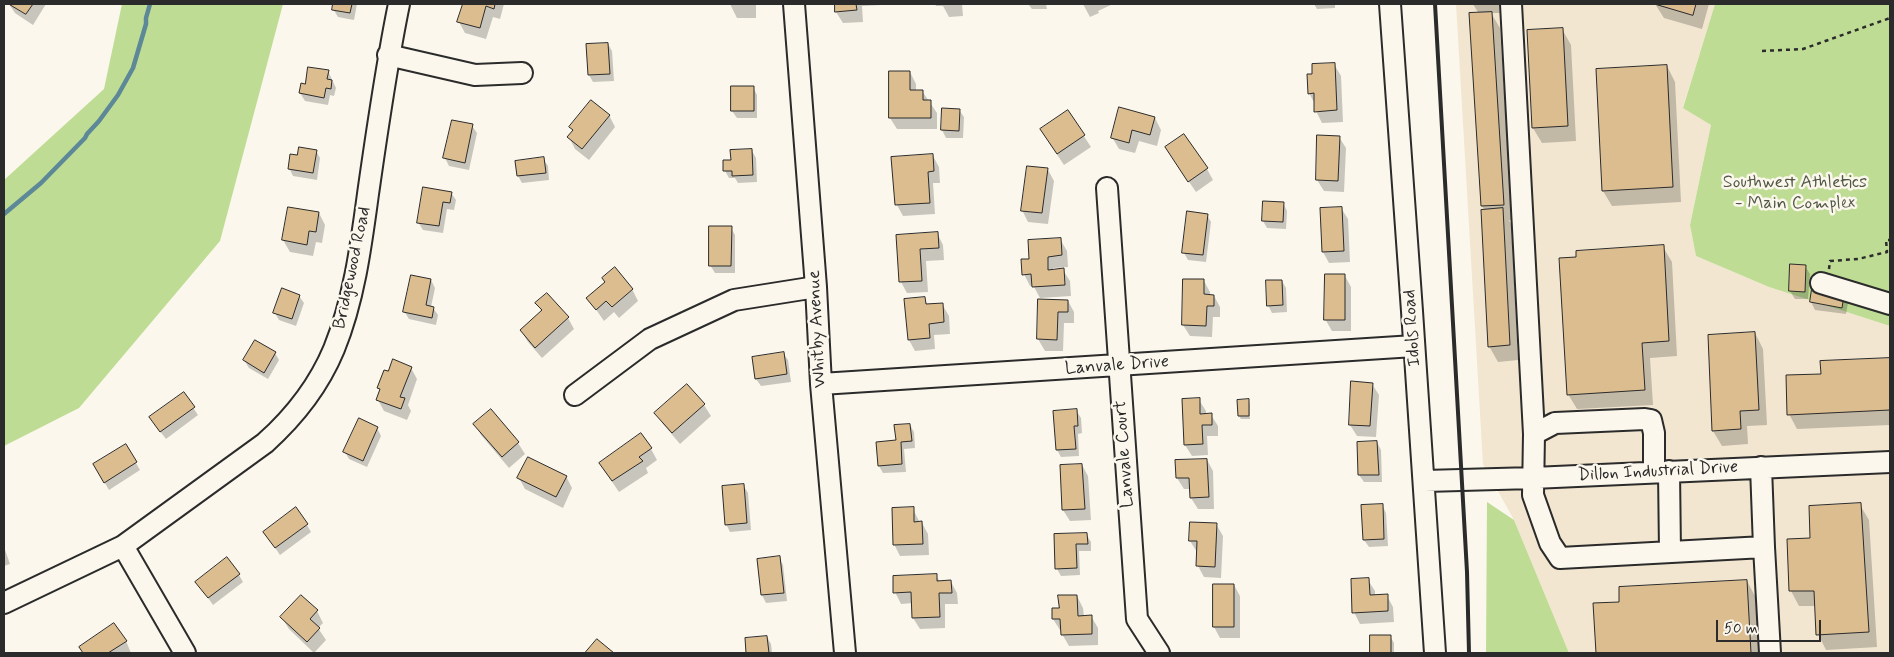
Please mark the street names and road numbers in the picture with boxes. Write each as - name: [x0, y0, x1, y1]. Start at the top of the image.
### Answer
- street label: Bridgewood Road: [330, 205, 376, 331]
- street label: Whitby Avenue: [804, 269, 832, 389]
- street label: Idols Road: [1400, 289, 1426, 367]
- street label: Lanvale Drive: [1064, 352, 1170, 380]
- street label: Lanvale Court: [1110, 399, 1140, 509]
- street label: Dillon Industrial Drive: [1577, 457, 1739, 487]

